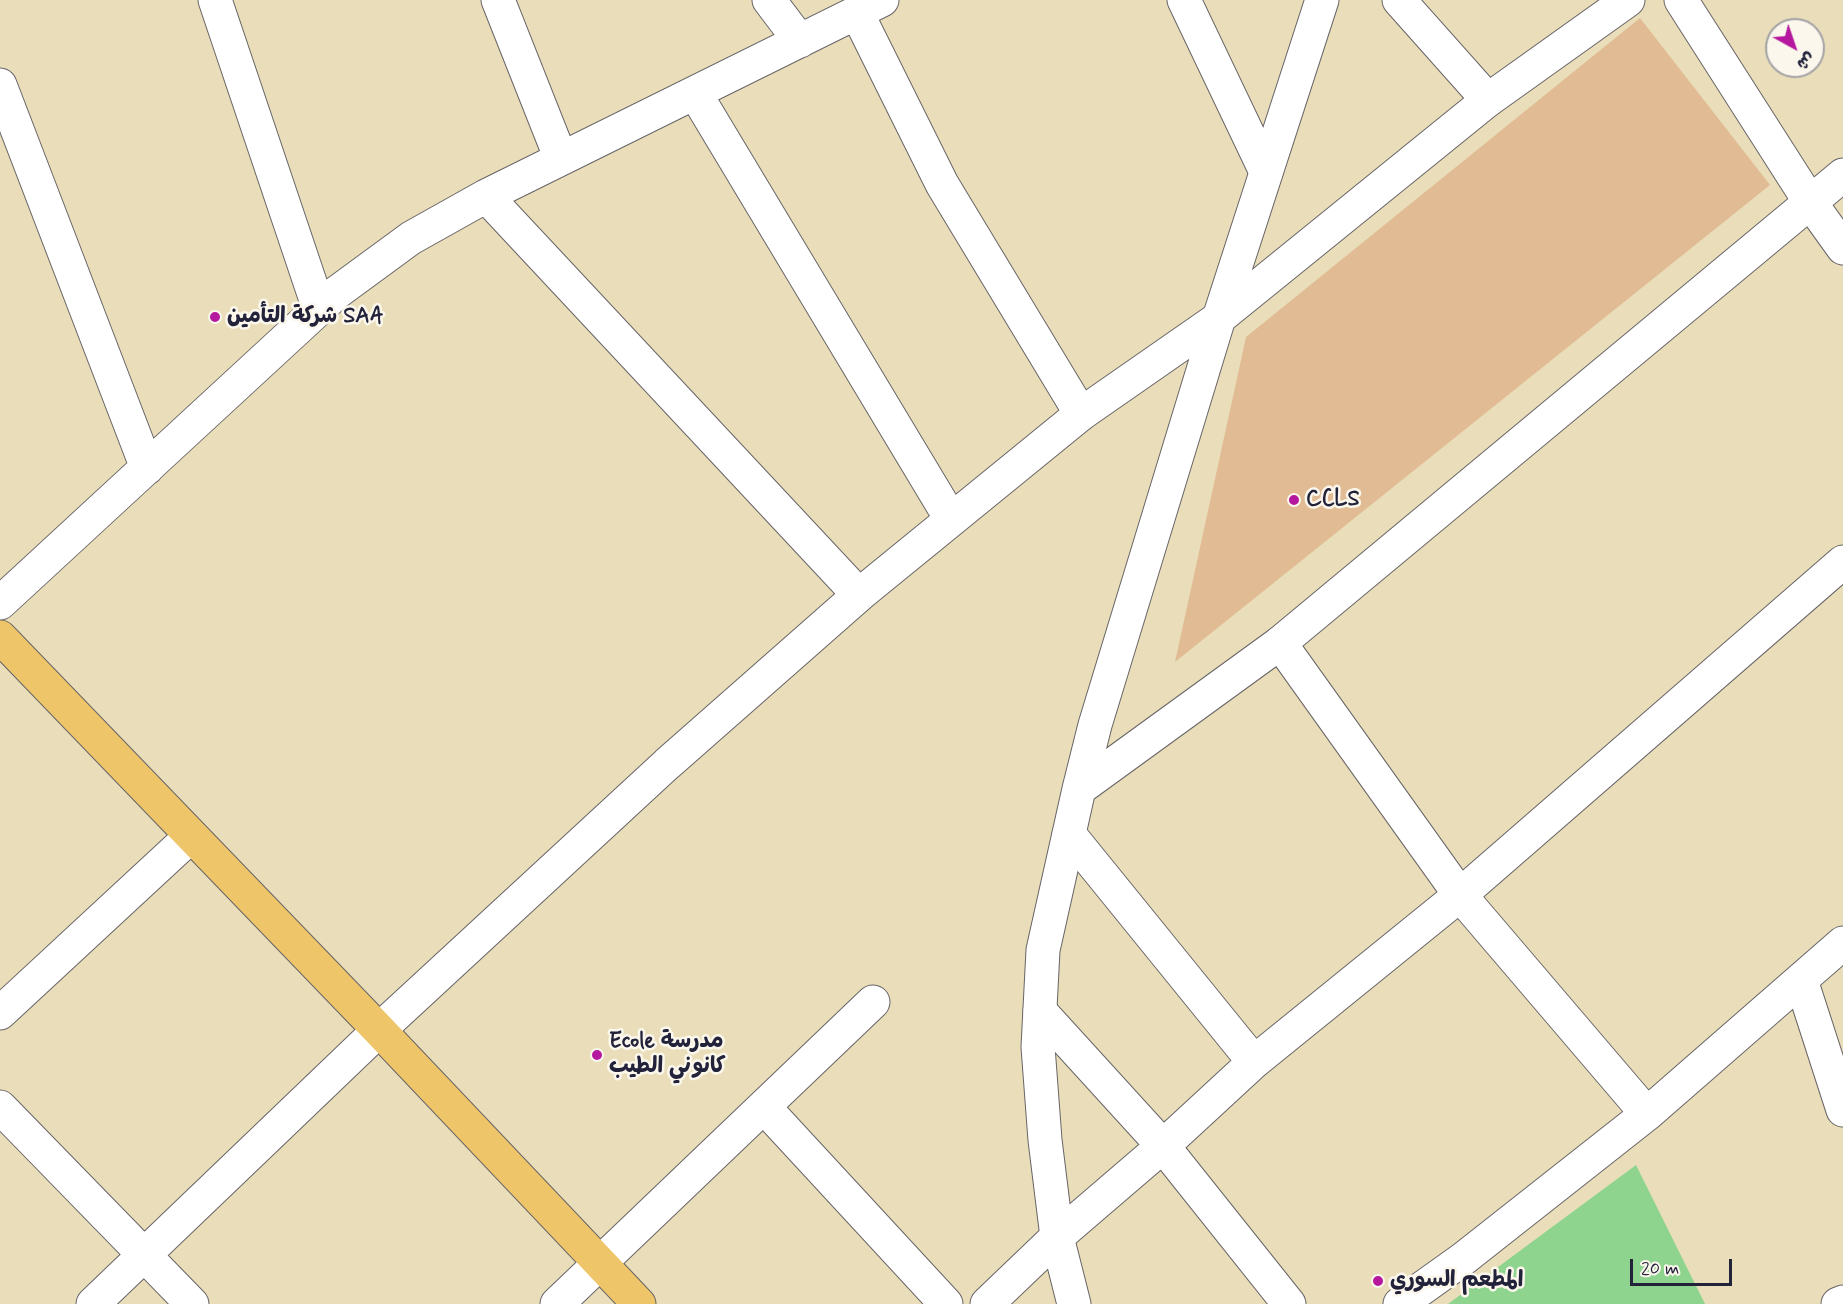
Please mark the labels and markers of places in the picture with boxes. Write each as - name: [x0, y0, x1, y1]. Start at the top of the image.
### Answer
- place label: شركة التأمين SAA: [227, 304, 384, 330]
- marker: شركة التأمين SAA: [208, 310, 222, 324]
- place label: CCLS: [1306, 487, 1360, 513]
- marker: CCLS: [1287, 493, 1301, 507]
- place label: Ecole مدرسة كانوني الطيب: [609, 1029, 726, 1080]
- marker: Ecole مدرسة كانوني الطيب: [590, 1048, 604, 1062]
- place label: المطعم السوري: [1390, 1268, 1523, 1294]
- marker: المطعم السوري: [1371, 1274, 1385, 1288]

